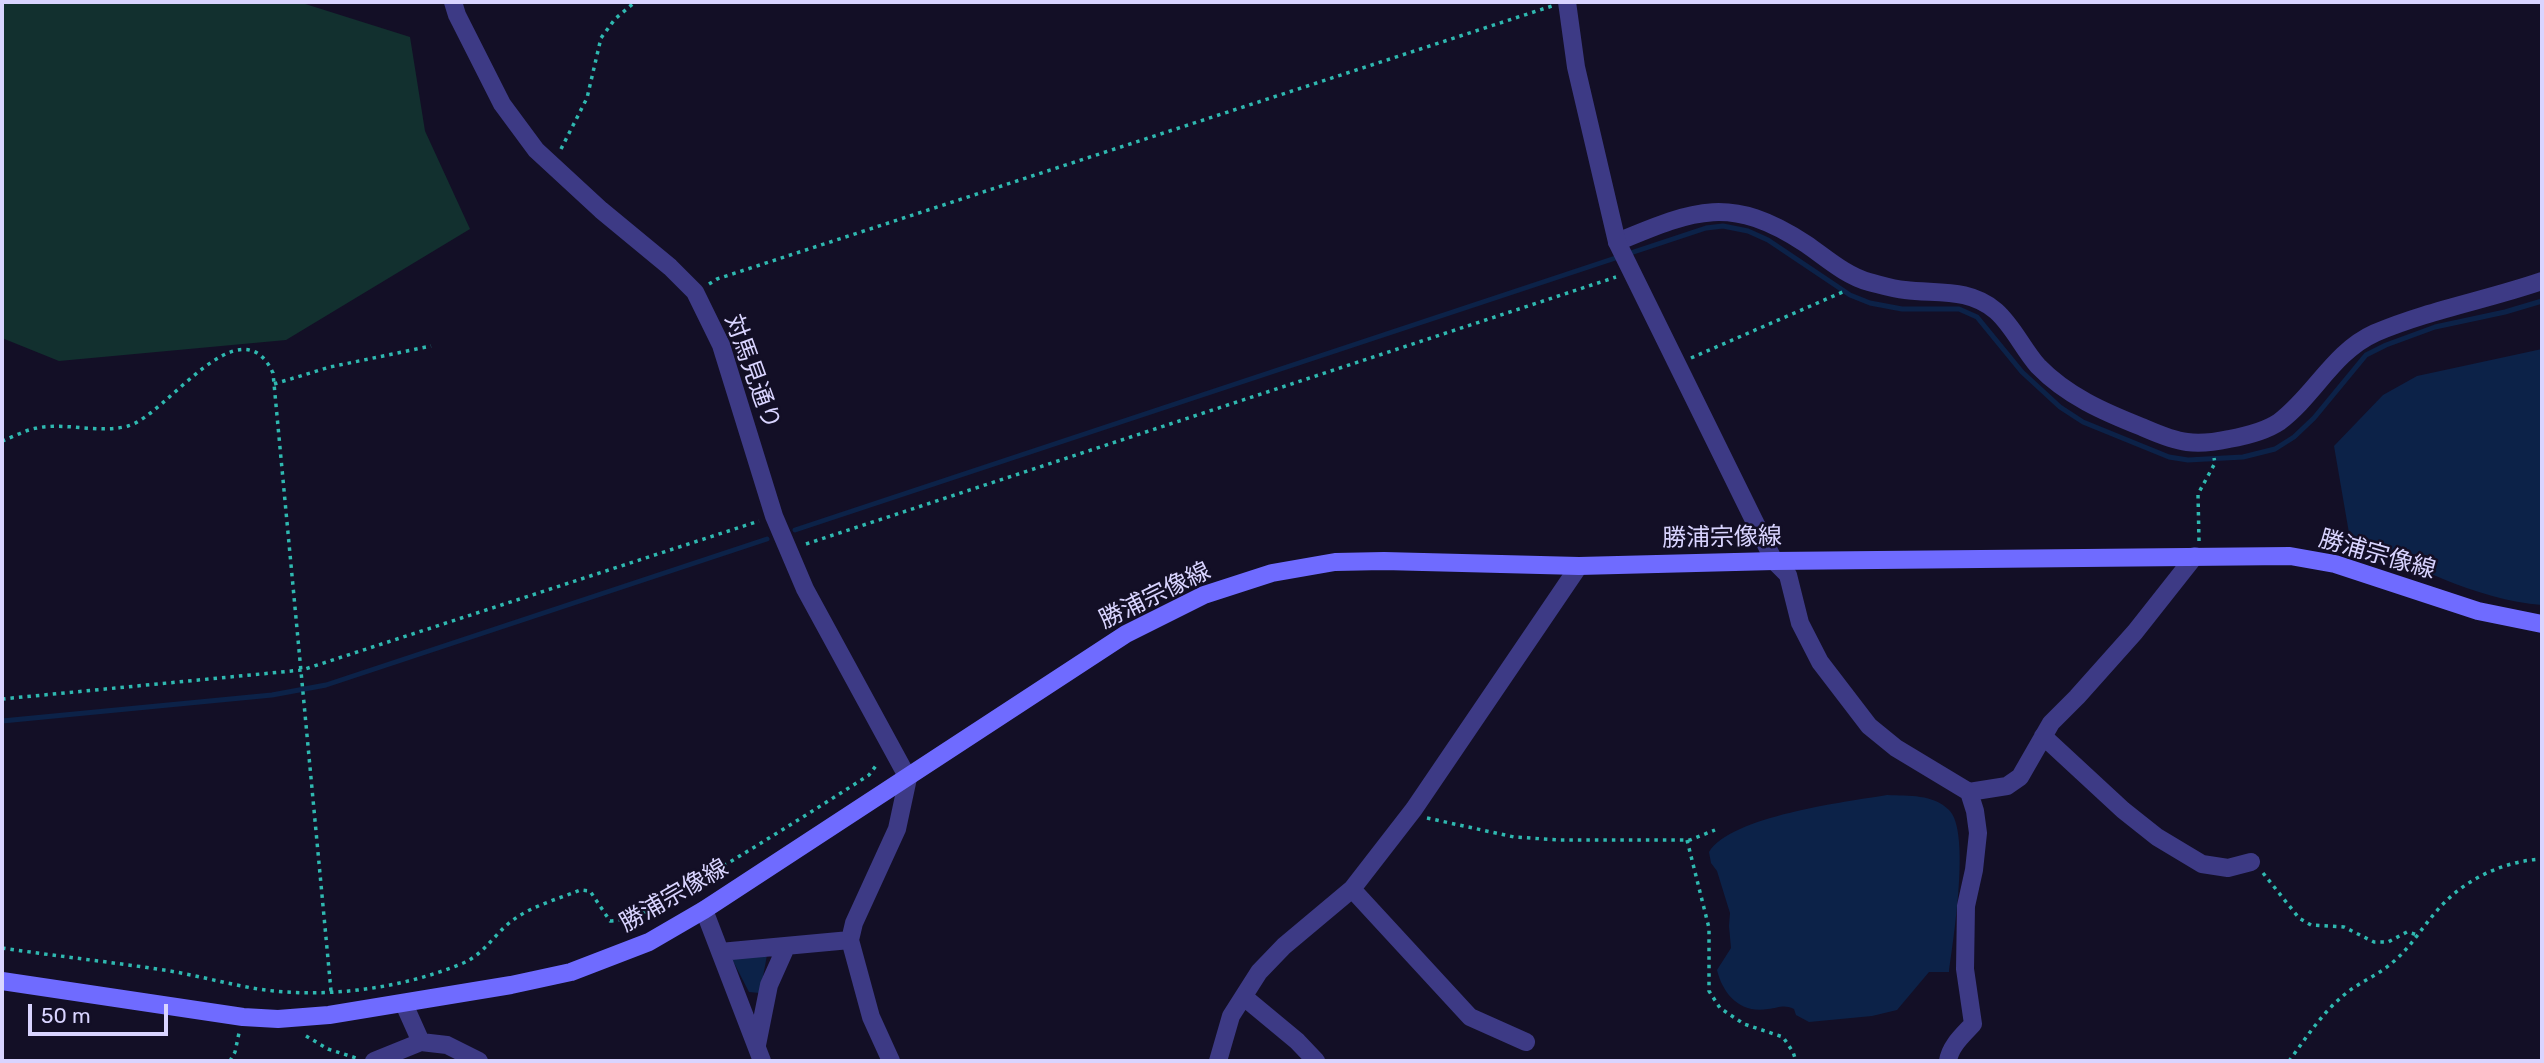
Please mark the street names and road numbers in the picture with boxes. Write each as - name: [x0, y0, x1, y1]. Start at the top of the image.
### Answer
- street label: 対馬見通り: [718, 311, 786, 433]
- street label: 勝浦宗像線: [1662, 523, 1782, 553]
- street label: 勝浦宗像線: [2315, 525, 2439, 585]
- street label: 勝浦宗像線: [1095, 557, 1215, 635]
- street label: 勝浦宗像線: [615, 854, 733, 938]

